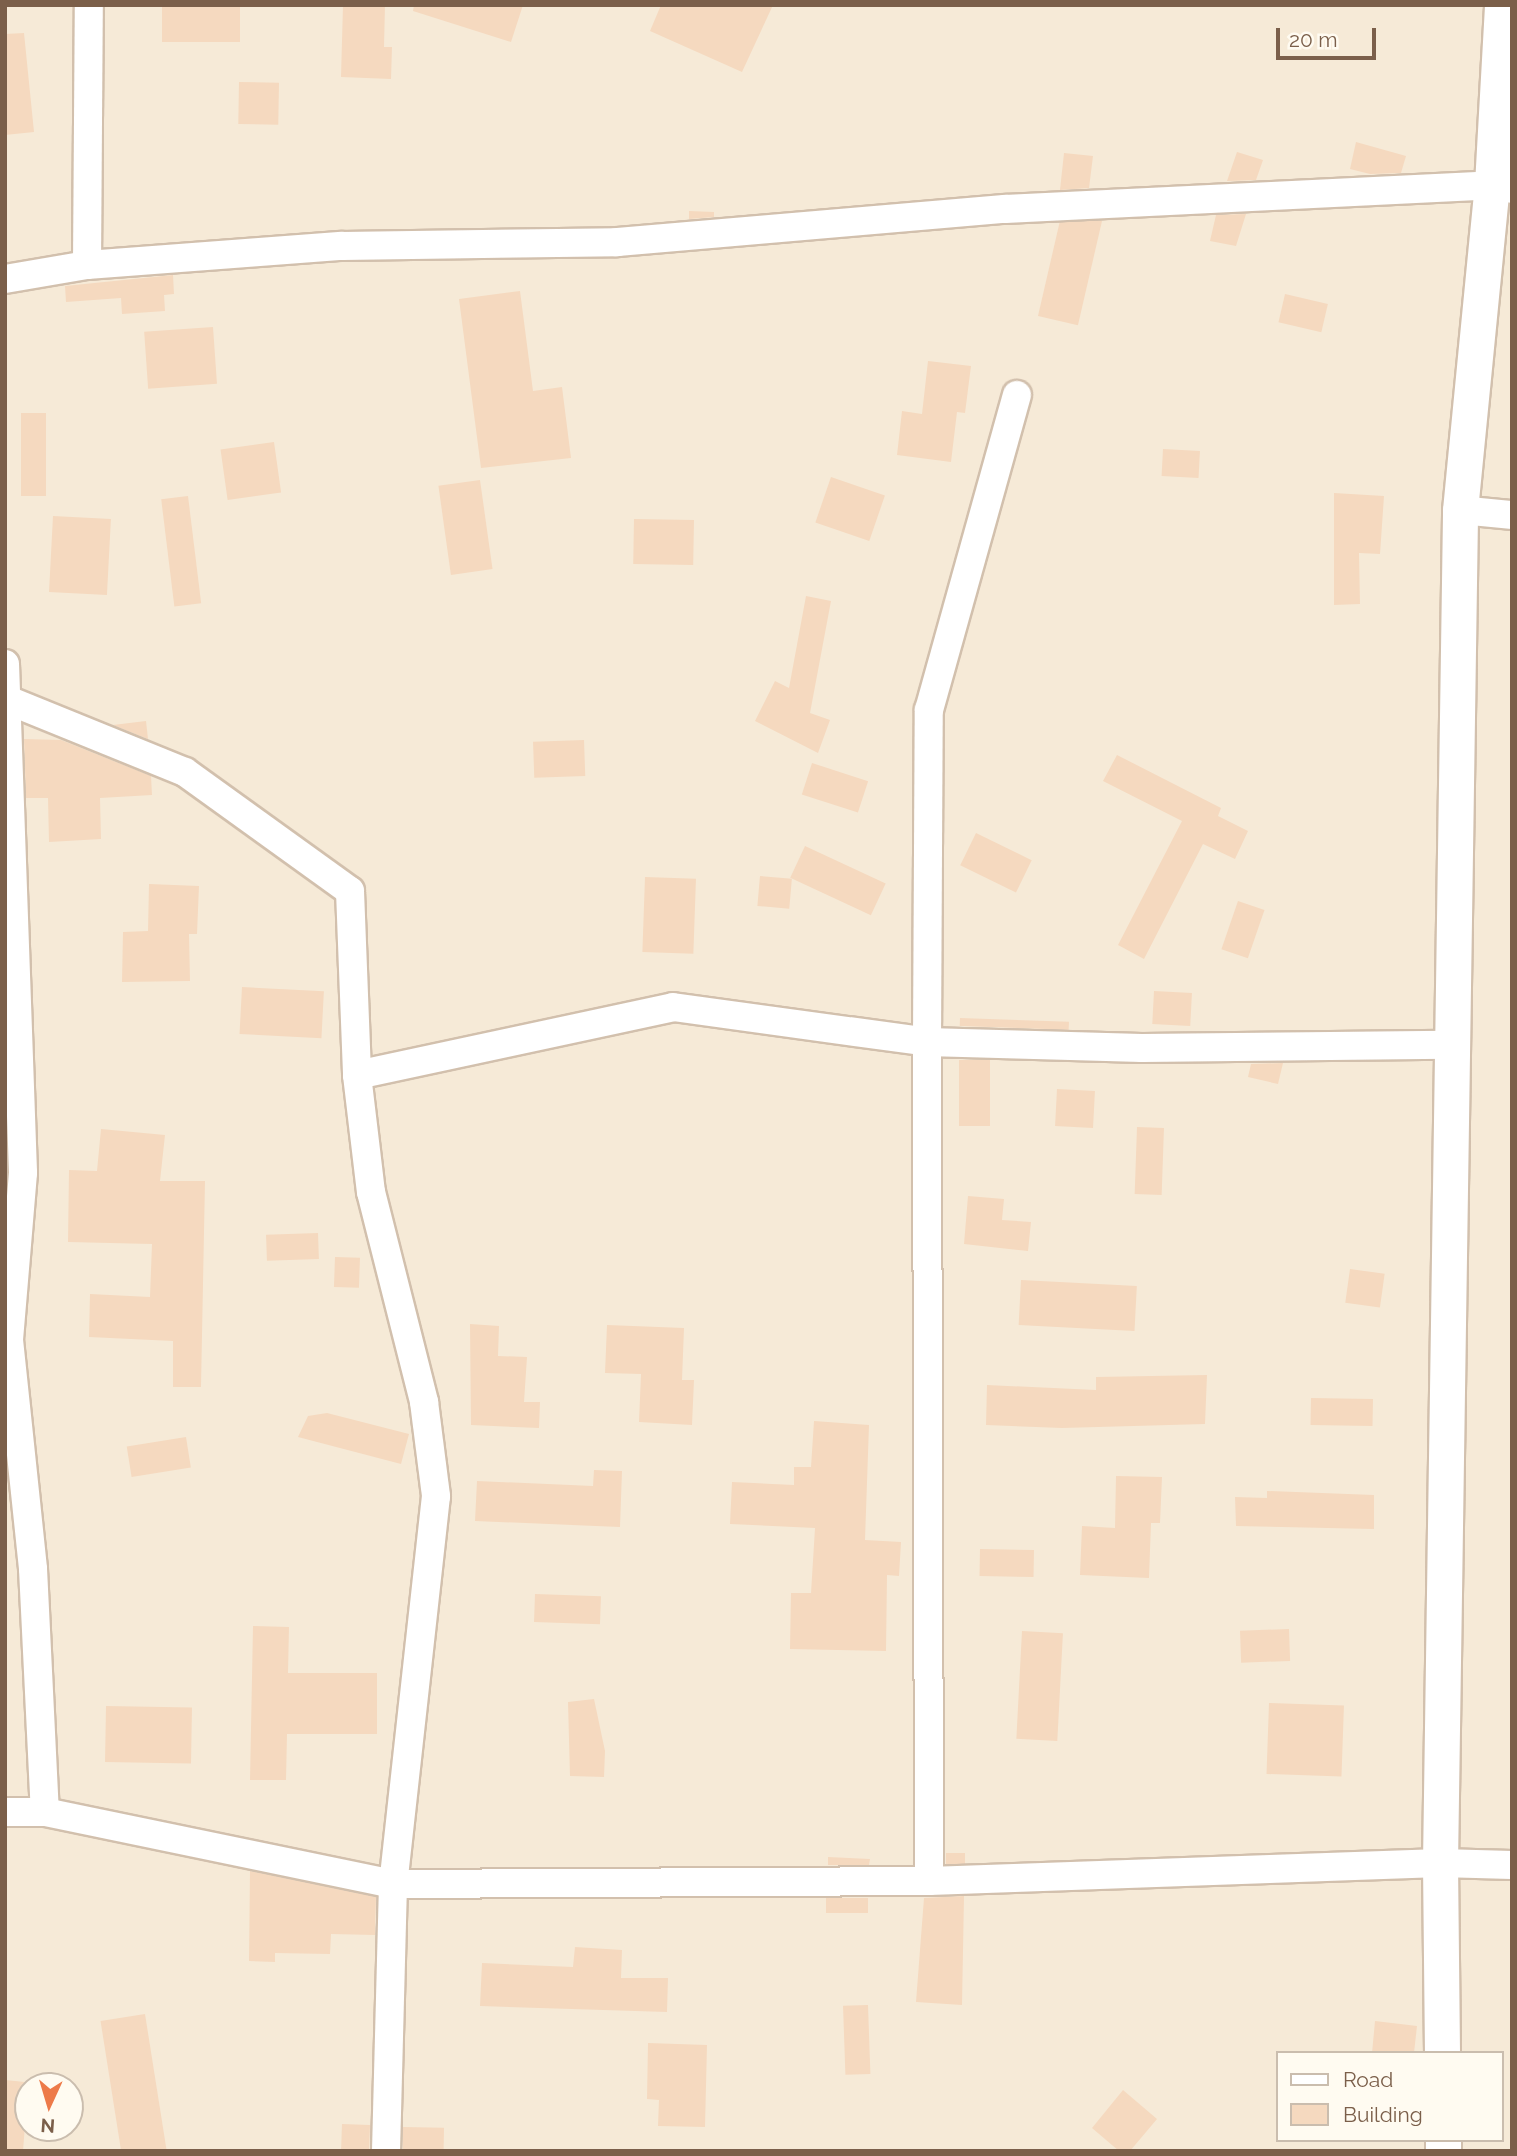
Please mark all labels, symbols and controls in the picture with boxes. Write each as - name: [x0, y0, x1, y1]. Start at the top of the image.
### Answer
- scale bar: [1279, 14, 1379, 58]
- text: 20 m: [1289, 27, 1337, 52]
- legend: [1276, 2051, 1503, 2142]
- text: Road: [1343, 2067, 1393, 2092]
- north arrow: [14, 2072, 84, 2142]
- text: Building: [1343, 2102, 1423, 2127]
- text: N: [40, 2114, 56, 2137]

